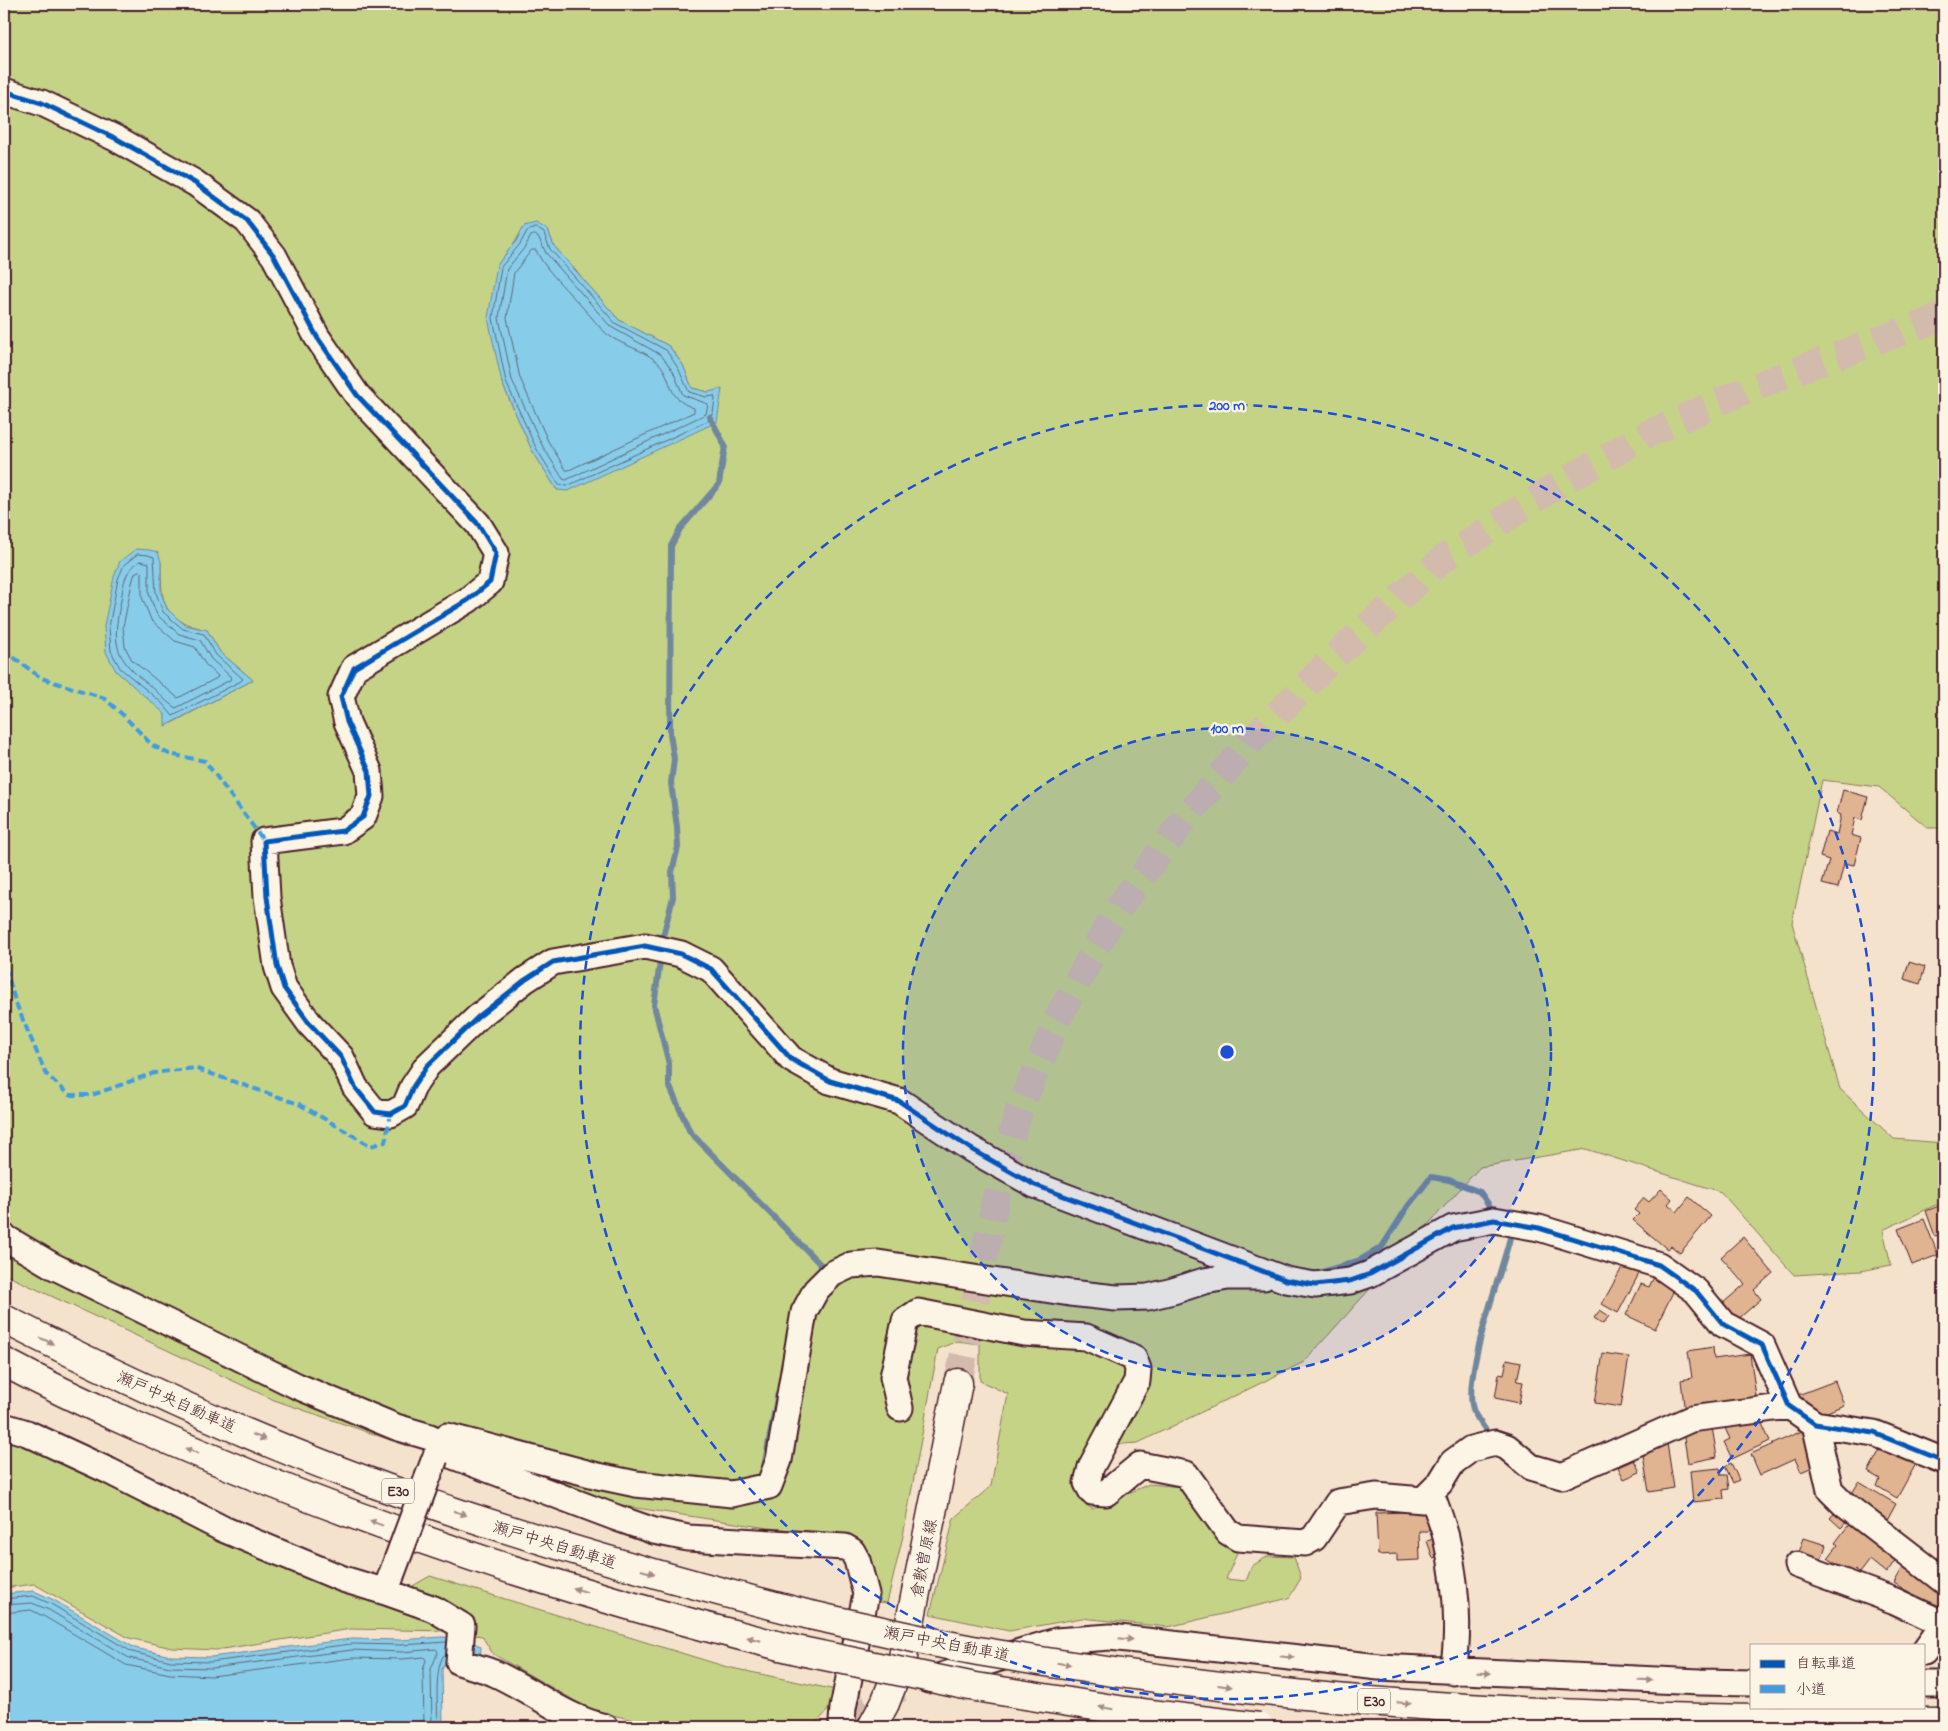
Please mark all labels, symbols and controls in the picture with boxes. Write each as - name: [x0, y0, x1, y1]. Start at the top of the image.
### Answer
- text: 200 m: [1208, 395, 1245, 417]
- text: 100 m: [1210, 718, 1244, 740]
- centre of rings: [1218, 1043, 1236, 1061]
- one-way arrow: [40, 1337, 54, 1345]
- street label: 瀬戸中央自動車道: [113, 1366, 240, 1440]
- one-way arrow: [252, 1433, 267, 1441]
- one-way arrow: [184, 1447, 199, 1455]
- road number: E30: [382, 1478, 414, 1504]
- one-way arrow: [452, 1510, 467, 1517]
- street label: 瀬戸中央自動車道: [490, 1516, 619, 1576]
- street label: 倉敷曽原線: [906, 1517, 944, 1600]
- one-way arrow: [369, 1519, 384, 1526]
- one-way arrow: [641, 1568, 656, 1576]
- one-way arrow: [573, 1586, 588, 1594]
- street label: 瀬戸中央自動車道: [881, 1621, 1012, 1669]
- one-way arrow: [746, 1635, 761, 1643]
- one-way arrow: [1118, 1635, 1134, 1643]
- legend: [1750, 1644, 1926, 1708]
- one-way arrow: [1279, 1653, 1295, 1661]
- text: 自転車道: [1796, 1653, 1856, 1675]
- one-way arrow: [1056, 1660, 1072, 1668]
- one-way arrow: [1476, 1670, 1492, 1678]
- one-way arrow: [1639, 1676, 1655, 1684]
- text: 小道: [1796, 1679, 1826, 1701]
- one-way arrow: [1217, 1682, 1233, 1690]
- road number: E30: [1358, 1688, 1390, 1714]
- one-way arrow: [1396, 1699, 1412, 1707]
- one-way arrow: [1098, 1704, 1114, 1712]

